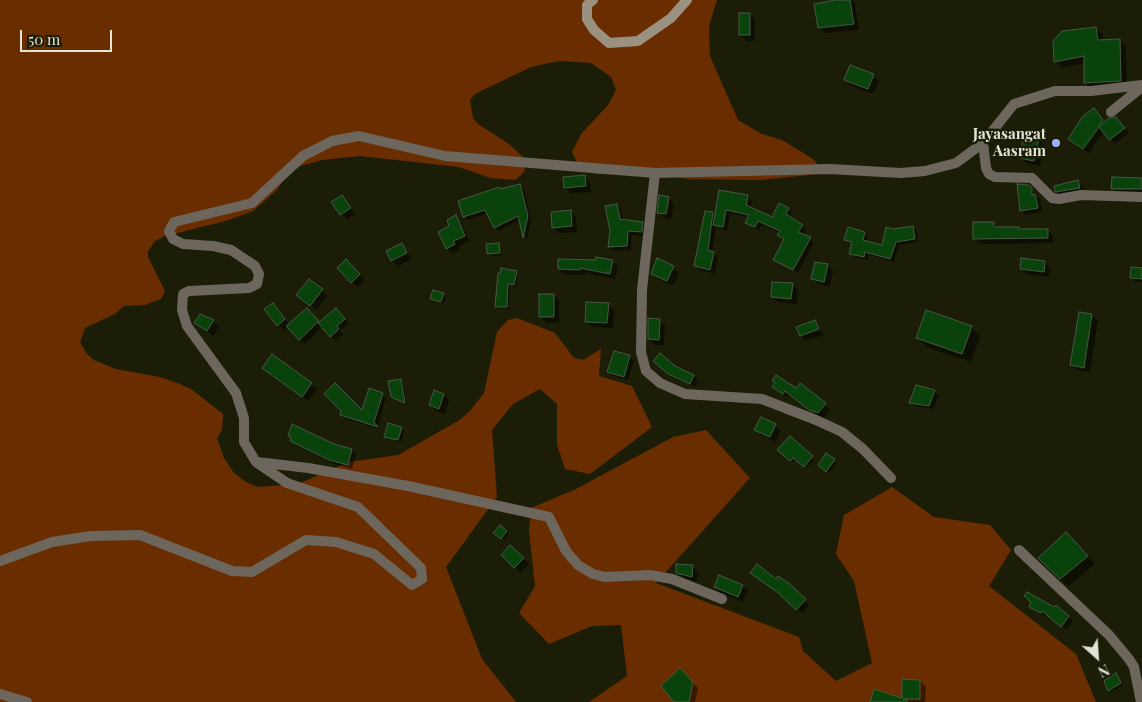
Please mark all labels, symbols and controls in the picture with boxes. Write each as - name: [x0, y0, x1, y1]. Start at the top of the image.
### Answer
- scale bar: [22, 20, 115, 52]
- text: 50 m: [28, 29, 60, 49]
- place label: Jayasangat Aasram: [973, 125, 1046, 160]
- marker: Jayasangat Aasram: [1050, 137, 1062, 149]
- north arrow: [1072, 632, 1122, 682]
- text: N: [1095, 660, 1113, 682]

